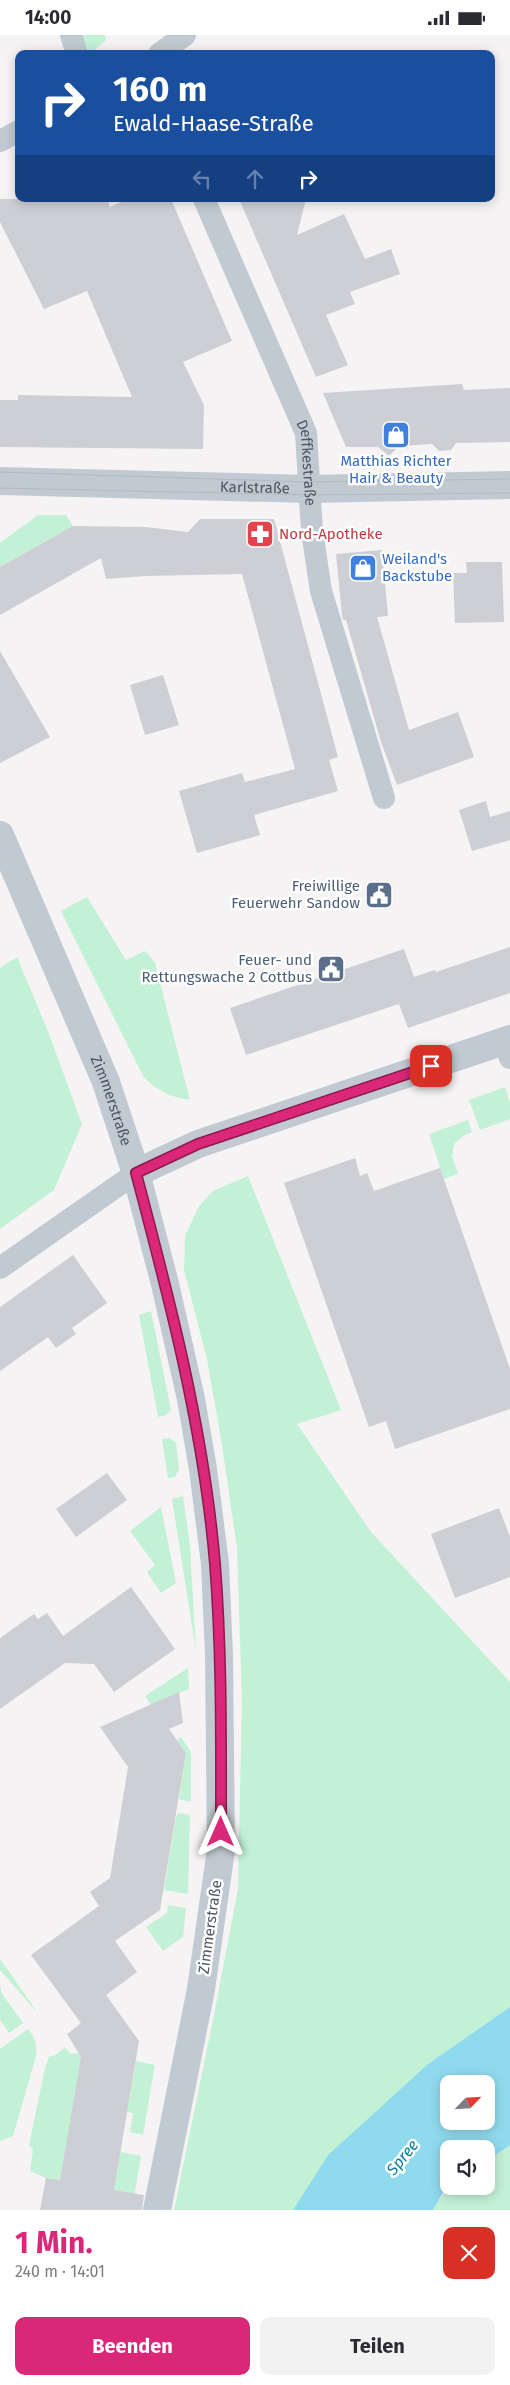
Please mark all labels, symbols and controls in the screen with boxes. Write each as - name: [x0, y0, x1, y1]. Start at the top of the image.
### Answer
- text: 14:00: [25, 6, 71, 29]
- text: 160 m: [113, 68, 207, 110]
- icon: right: [30, 70, 95, 135]
- text: Ewald-Haase-Straße: [113, 110, 314, 137]
- icon: left: [188, 165, 216, 193]
- icon: ahead: [241, 165, 269, 193]
- icon: right: [294, 165, 322, 193]
- street label: Deffkestraße: [292, 417, 319, 506]
- shop icon: Matthias Richter Hair & Beauty: [381, 420, 411, 450]
- place label: Matthias Richter Hair & Beauty: [340, 452, 452, 487]
- street label: Karlstraße: [220, 478, 290, 498]
- pharmacy icon: Nord-Apotheke: [245, 519, 275, 549]
- place label: Nord-Apotheke: [279, 525, 383, 543]
- place label: Weiland's Backstube: [382, 550, 452, 585]
- shop icon: Weiland's Backstube: [348, 553, 378, 583]
- place label: Freiwillige Feuerwehr Sandow: [231, 877, 360, 912]
- public building icon: Freiwillige Feuerwehr Sandow: [364, 880, 394, 910]
- place label: Feuer- und Rettungswache 2 Cottbus: [141, 951, 312, 986]
- public building icon: Feuer- und Rettungswache 2 Cottbus: [316, 954, 346, 984]
- pin: [410, 1045, 452, 1087]
- icon: arrive: [417, 1052, 445, 1080]
- street label: Zimmerstraße: [87, 1053, 135, 1148]
- position arrow: [194, 1805, 246, 1857]
- street label: Zimmerstraße: [195, 1879, 225, 1975]
- north arrow: [440, 2075, 495, 2130]
- map controls: [440, 2075, 495, 2195]
- water label: Spree: [382, 2136, 422, 2180]
- button: sound: [440, 2140, 495, 2195]
- text: 1 Min.: [15, 2225, 93, 2261]
- button: close: [443, 2227, 495, 2279]
- text: 240 m · 14:01: [15, 2262, 105, 2281]
- button: Beenden: [15, 2317, 250, 2375]
- button: Teilen: [260, 2317, 495, 2375]

